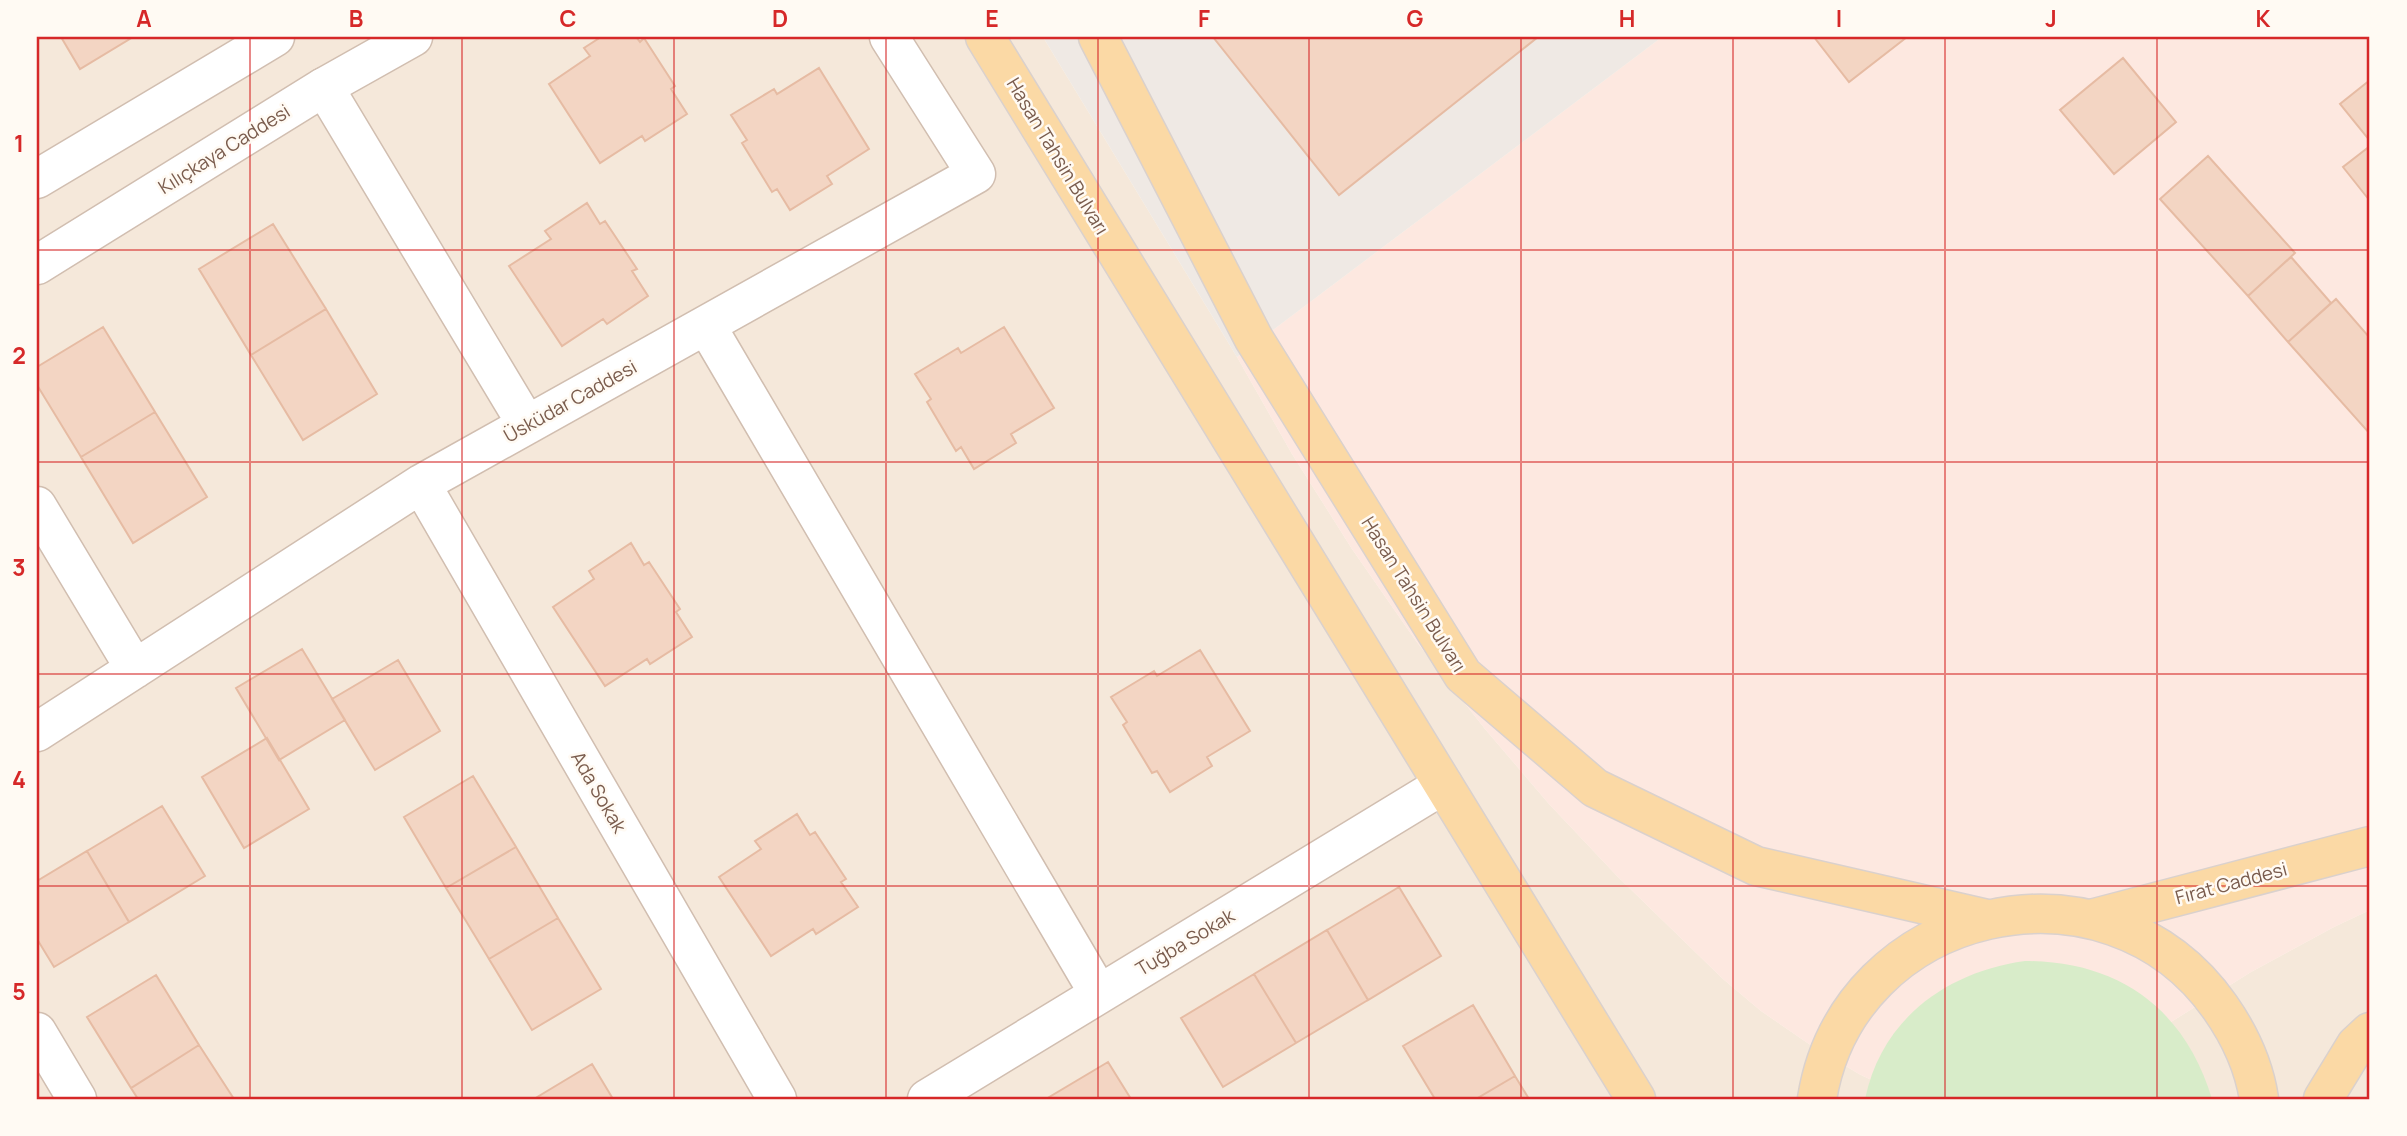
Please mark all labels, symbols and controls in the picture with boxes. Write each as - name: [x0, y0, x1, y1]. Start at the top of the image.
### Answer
- text: A: [136, 2, 152, 34]
- text: B: [349, 2, 363, 34]
- text: C: [560, 2, 577, 34]
- text: D: [772, 2, 788, 34]
- text: E: [985, 2, 999, 34]
- text: F: [1198, 2, 1210, 34]
- text: G: [1407, 2, 1424, 34]
- text: H: [1619, 2, 1635, 34]
- text: I: [1836, 2, 1842, 34]
- text: J: [2045, 2, 2057, 34]
- text: K: [2256, 2, 2271, 34]
- street label: Hasan Tahsin Bulvarı: [1001, 73, 1115, 239]
- street label: Kılıçkaya Caddesi: [153, 98, 295, 200]
- text: 1: [14, 127, 24, 159]
- text: 2: [12, 339, 26, 371]
- street label: Üsküdar Caddesi: [499, 354, 641, 448]
- street label: Hasan Tahsin Bulvarı: [1356, 511, 1472, 677]
- text: 3: [12, 551, 26, 583]
- street label: Ada Sokak: [565, 747, 633, 838]
- text: 4: [12, 763, 26, 795]
- street label: Fırat Caddesi: [2172, 856, 2290, 910]
- street label: Tuğba Sokak: [1131, 902, 1240, 982]
- text: 5: [12, 975, 26, 1007]

